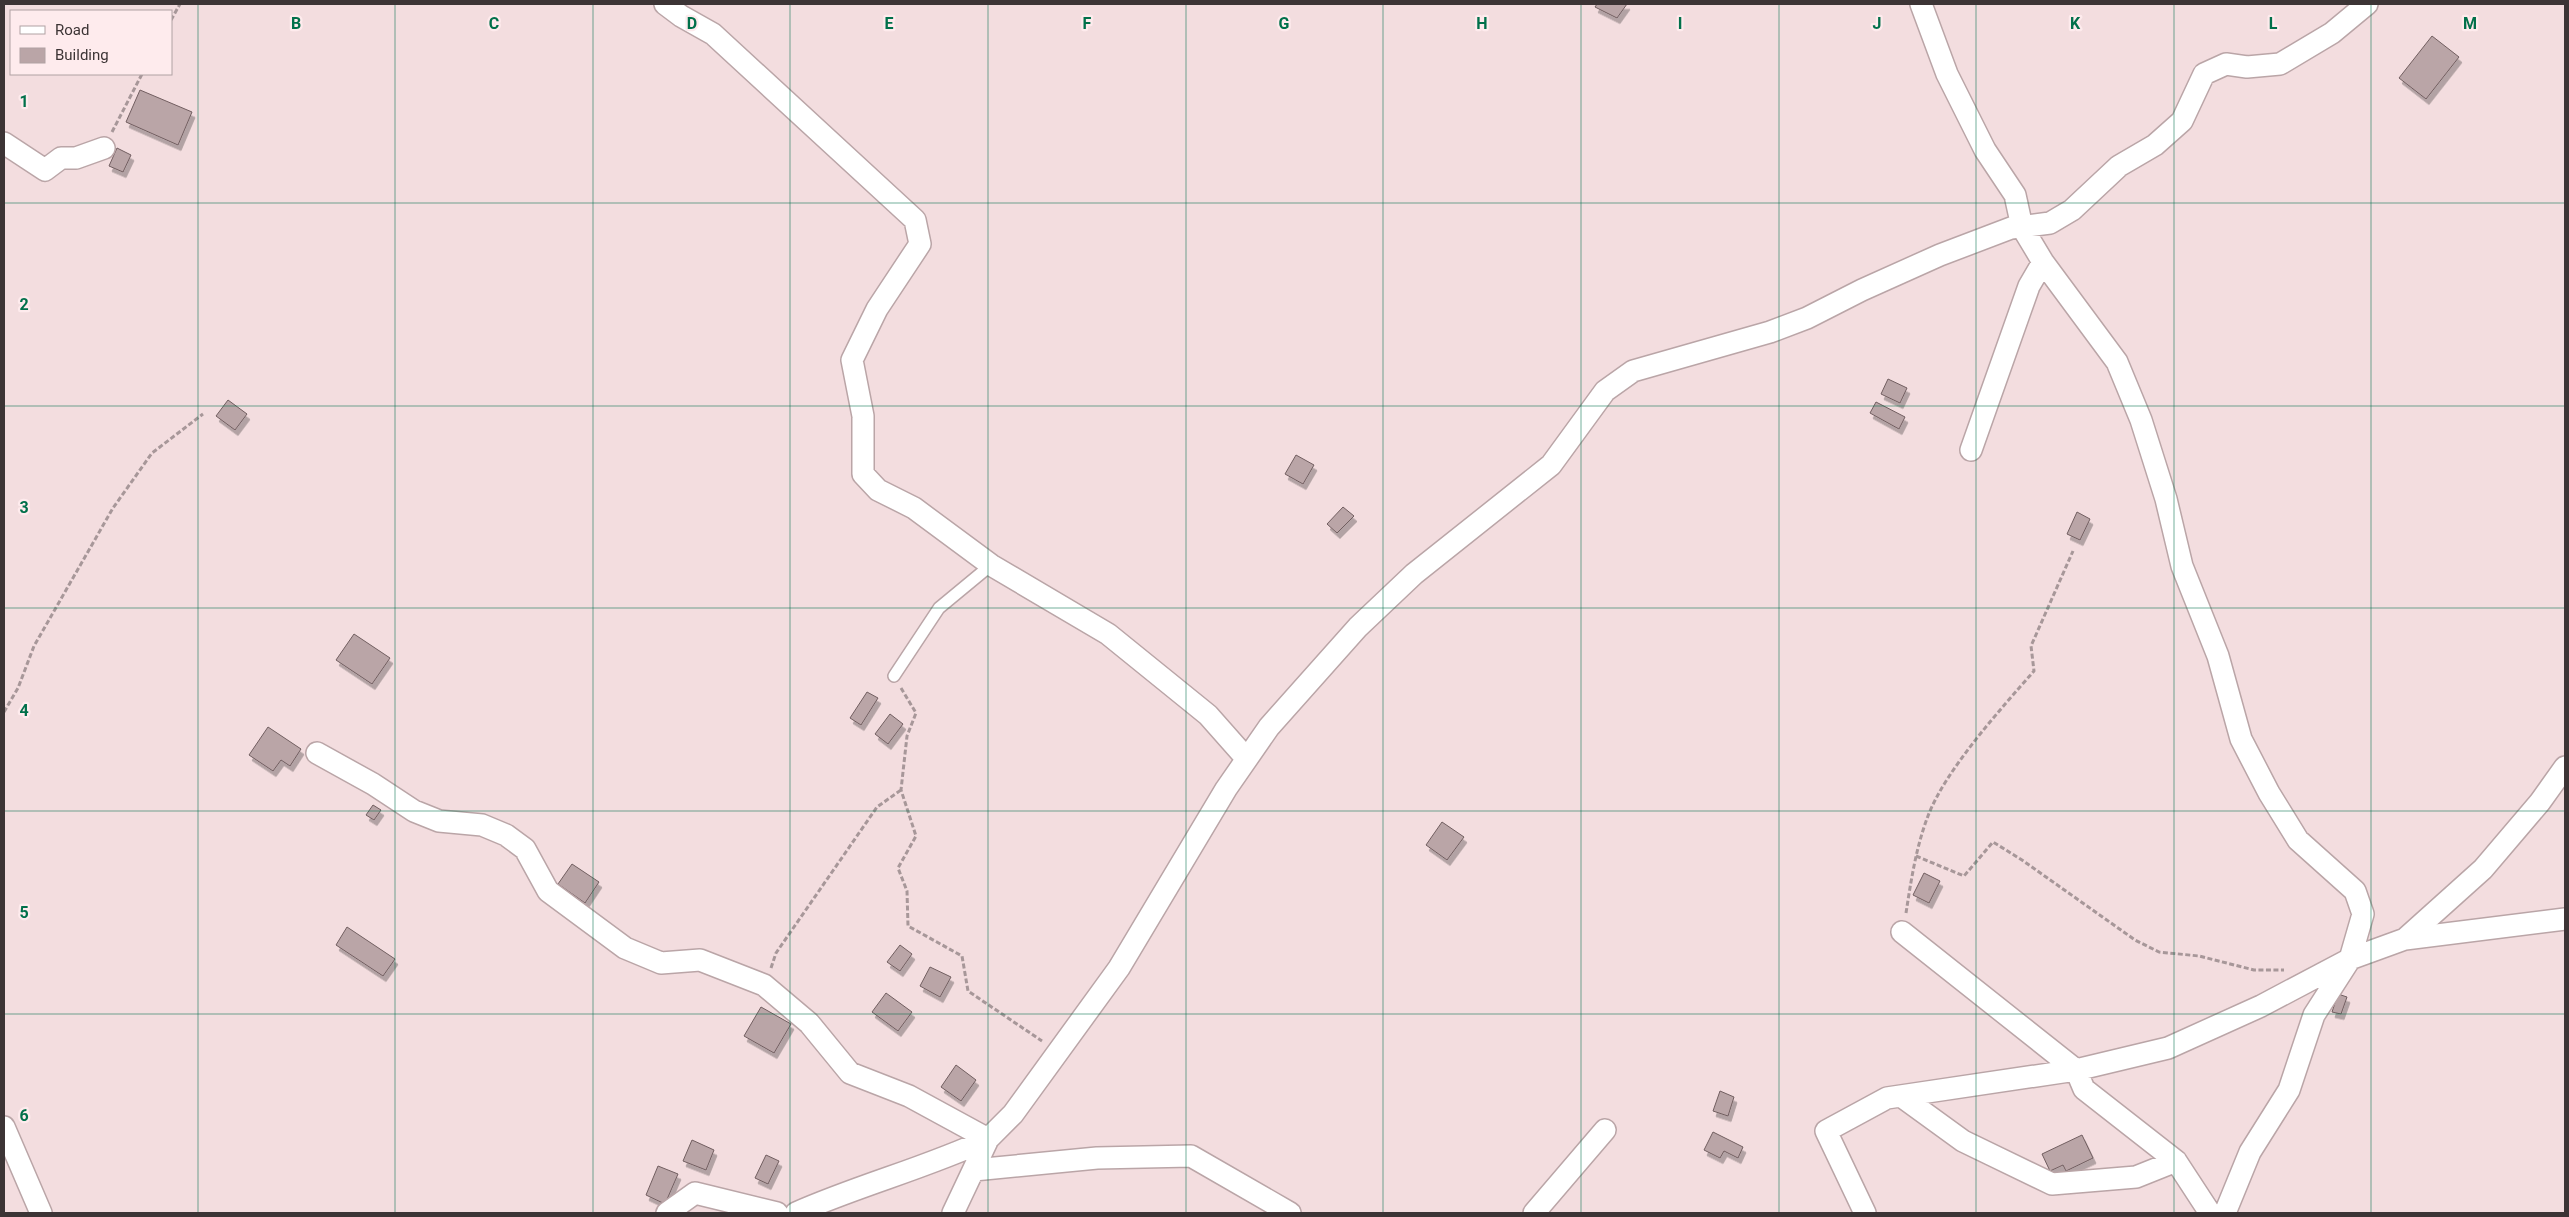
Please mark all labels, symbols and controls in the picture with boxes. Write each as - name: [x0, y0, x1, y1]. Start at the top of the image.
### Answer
- legend: [10, 10, 172, 75]
- text: B: [291, 14, 301, 33]
- text: C: [489, 14, 499, 33]
- text: D: [687, 14, 697, 33]
- text: E: [885, 14, 894, 33]
- text: F: [1083, 14, 1092, 33]
- text: G: [1279, 14, 1290, 33]
- text: H: [1476, 14, 1488, 33]
- text: I: [1678, 14, 1682, 33]
- text: J: [1873, 14, 1881, 33]
- text: K: [2070, 14, 2081, 33]
- text: L: [2269, 14, 2278, 33]
- text: M: [2463, 14, 2477, 33]
- text: Road: [55, 21, 89, 39]
- text: Building: [55, 46, 109, 64]
- text: 1: [19, 92, 29, 111]
- text: 2: [19, 295, 29, 314]
- text: 3: [19, 498, 29, 517]
- text: 4: [19, 701, 29, 720]
- text: 5: [19, 903, 29, 922]
- text: 6: [19, 1106, 29, 1125]

